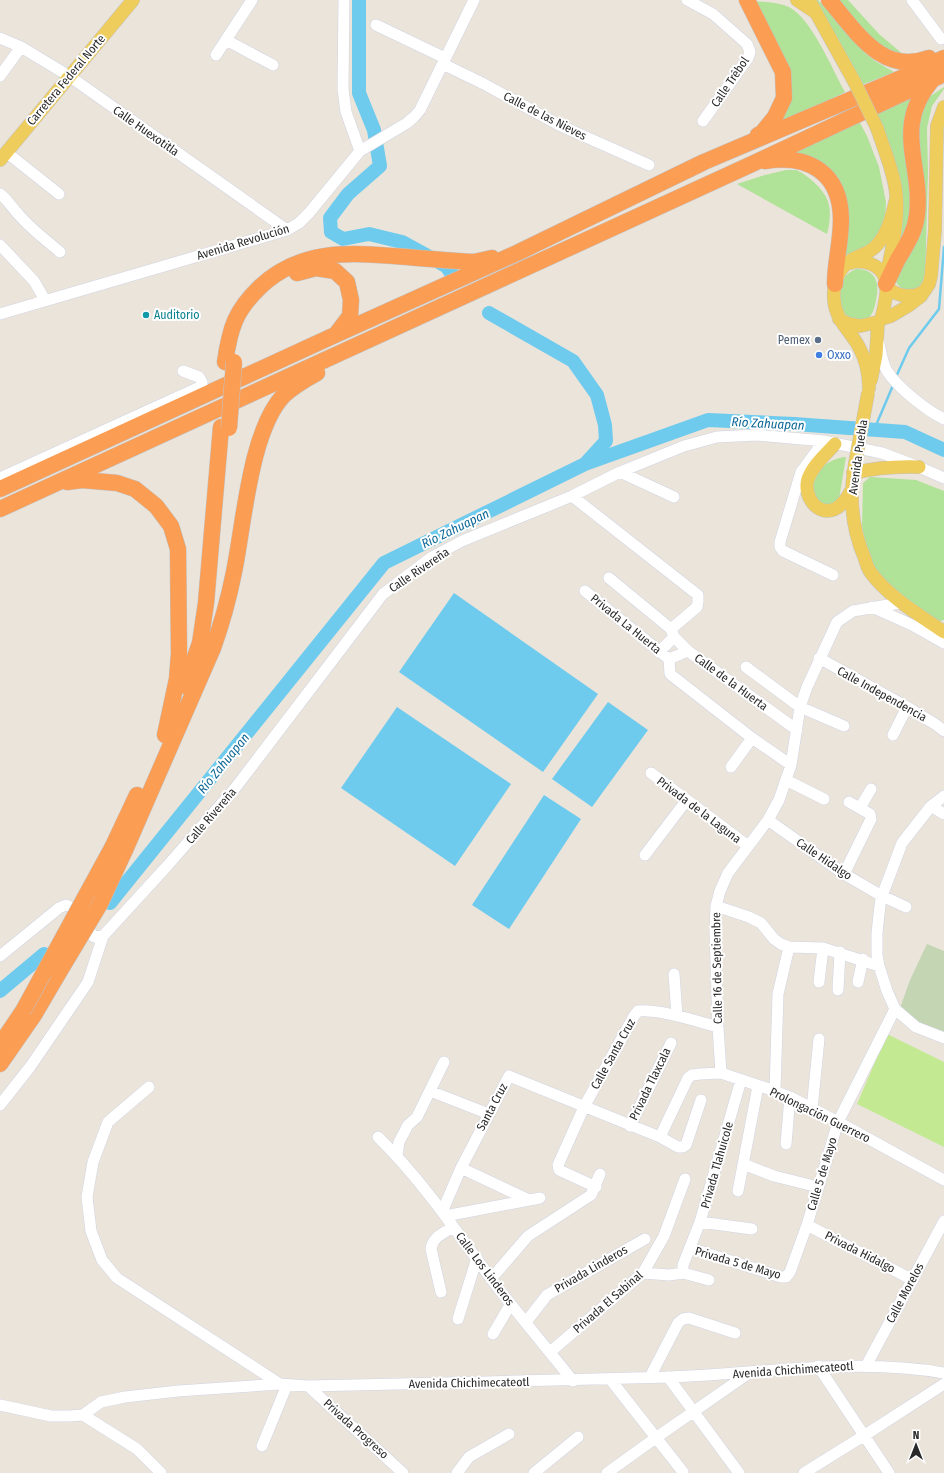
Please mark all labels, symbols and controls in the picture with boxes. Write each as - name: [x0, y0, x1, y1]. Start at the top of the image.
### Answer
- street label: Carretera Federal Norte: [24, 32, 108, 128]
- street label: Calle Trébol: [708, 54, 752, 110]
- street label: Calle de las Nieves: [501, 89, 589, 143]
- street label: Calle Huexotitla: [110, 103, 182, 159]
- street label: Avenida Revolución: [195, 221, 291, 263]
- place label: Auditorio: [154, 308, 200, 322]
- marker: Auditorio: [141, 310, 151, 320]
- place label: Pemex: [778, 333, 811, 347]
- marker: Pemex: [813, 335, 823, 345]
- place label: Oxxo: [827, 348, 851, 362]
- marker: Oxxo: [814, 350, 824, 360]
- water label: Río Zahuapan: [731, 414, 805, 433]
- street label: Avenida Puebla: [846, 418, 870, 495]
- water label: Río Zahuapan: [419, 506, 492, 551]
- street label: Calle Rivereña: [386, 545, 452, 595]
- street label: Privada La Huerta: [588, 591, 664, 657]
- street label: Calle de la Huerta: [692, 651, 770, 713]
- street label: Calle Independencia: [835, 664, 929, 724]
- water label: Río Zahuapan: [195, 730, 252, 797]
- street label: Privada de la Laguna: [654, 774, 744, 846]
- street label: Calle Rivereña: [183, 785, 239, 847]
- street label: Calle Hidalgo: [793, 835, 855, 883]
- street label: Calle 16 de Septiembre: [709, 912, 725, 1024]
- street label: Calle Santa Cruz: [588, 1016, 638, 1092]
- street label: Privada Tlaxcala: [626, 1045, 674, 1122]
- street label: Santa Cruz: [474, 1081, 510, 1133]
- street label: Prolongación Guerrero: [767, 1085, 873, 1145]
- street label: Privada Tlahuicole: [698, 1120, 736, 1210]
- street label: Calle 5 de Mayo: [804, 1136, 840, 1212]
- street label: Privada Hidalgo: [823, 1228, 897, 1276]
- street label: Calle Los Linderos: [453, 1229, 517, 1309]
- street label: Privada Linderos: [552, 1243, 630, 1295]
- street label: Privada 5 de Mayo: [693, 1244, 783, 1282]
- street label: Calle Morelos: [883, 1261, 927, 1325]
- street label: Privada El Sabinal: [570, 1268, 646, 1336]
- street label: Avenida Chichimecateotl: [732, 1359, 854, 1381]
- street label: Avenida Chichimecateotl: [408, 1375, 530, 1391]
- street label: Privada Progreso: [321, 1396, 391, 1462]
- north arrow: [896, 1425, 936, 1465]
- text: N: [913, 1429, 919, 1442]

